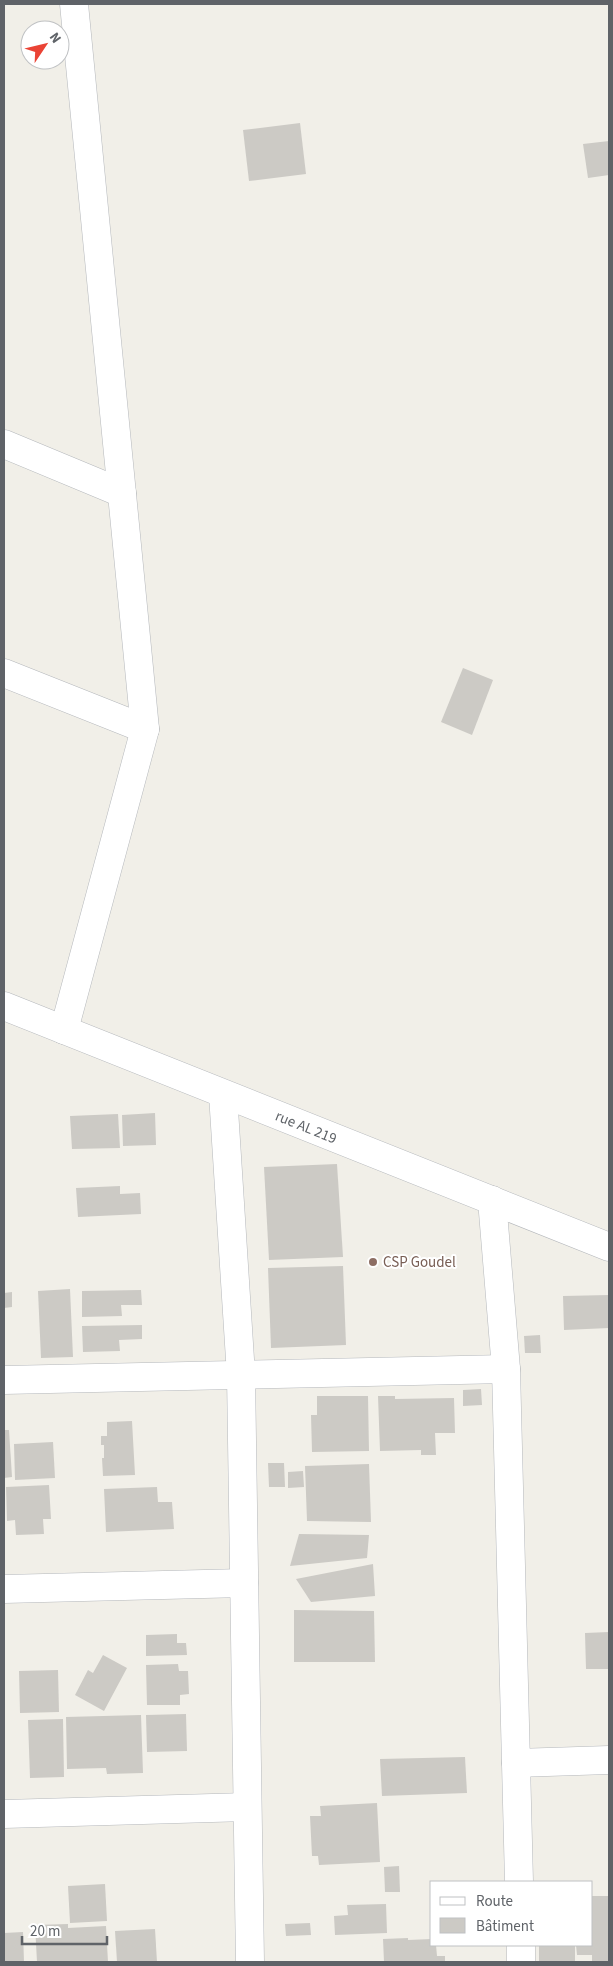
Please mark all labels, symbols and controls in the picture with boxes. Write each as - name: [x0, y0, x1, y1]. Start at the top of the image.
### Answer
- north arrow: [20, 20, 70, 70]
- text: N: [44, 29, 66, 48]
- street label: rue AL 219: [272, 1106, 340, 1149]
- place label: CSP Goudel: [383, 1252, 456, 1273]
- marker: CSP Goudel: [367, 1256, 379, 1268]
- legend: [430, 1881, 593, 1946]
- text: Route: [476, 1891, 513, 1912]
- scale bar: [22, 1914, 108, 1946]
- text: Bâtiment: [476, 1916, 534, 1937]
- text: 20 m: [30, 1921, 60, 1942]

